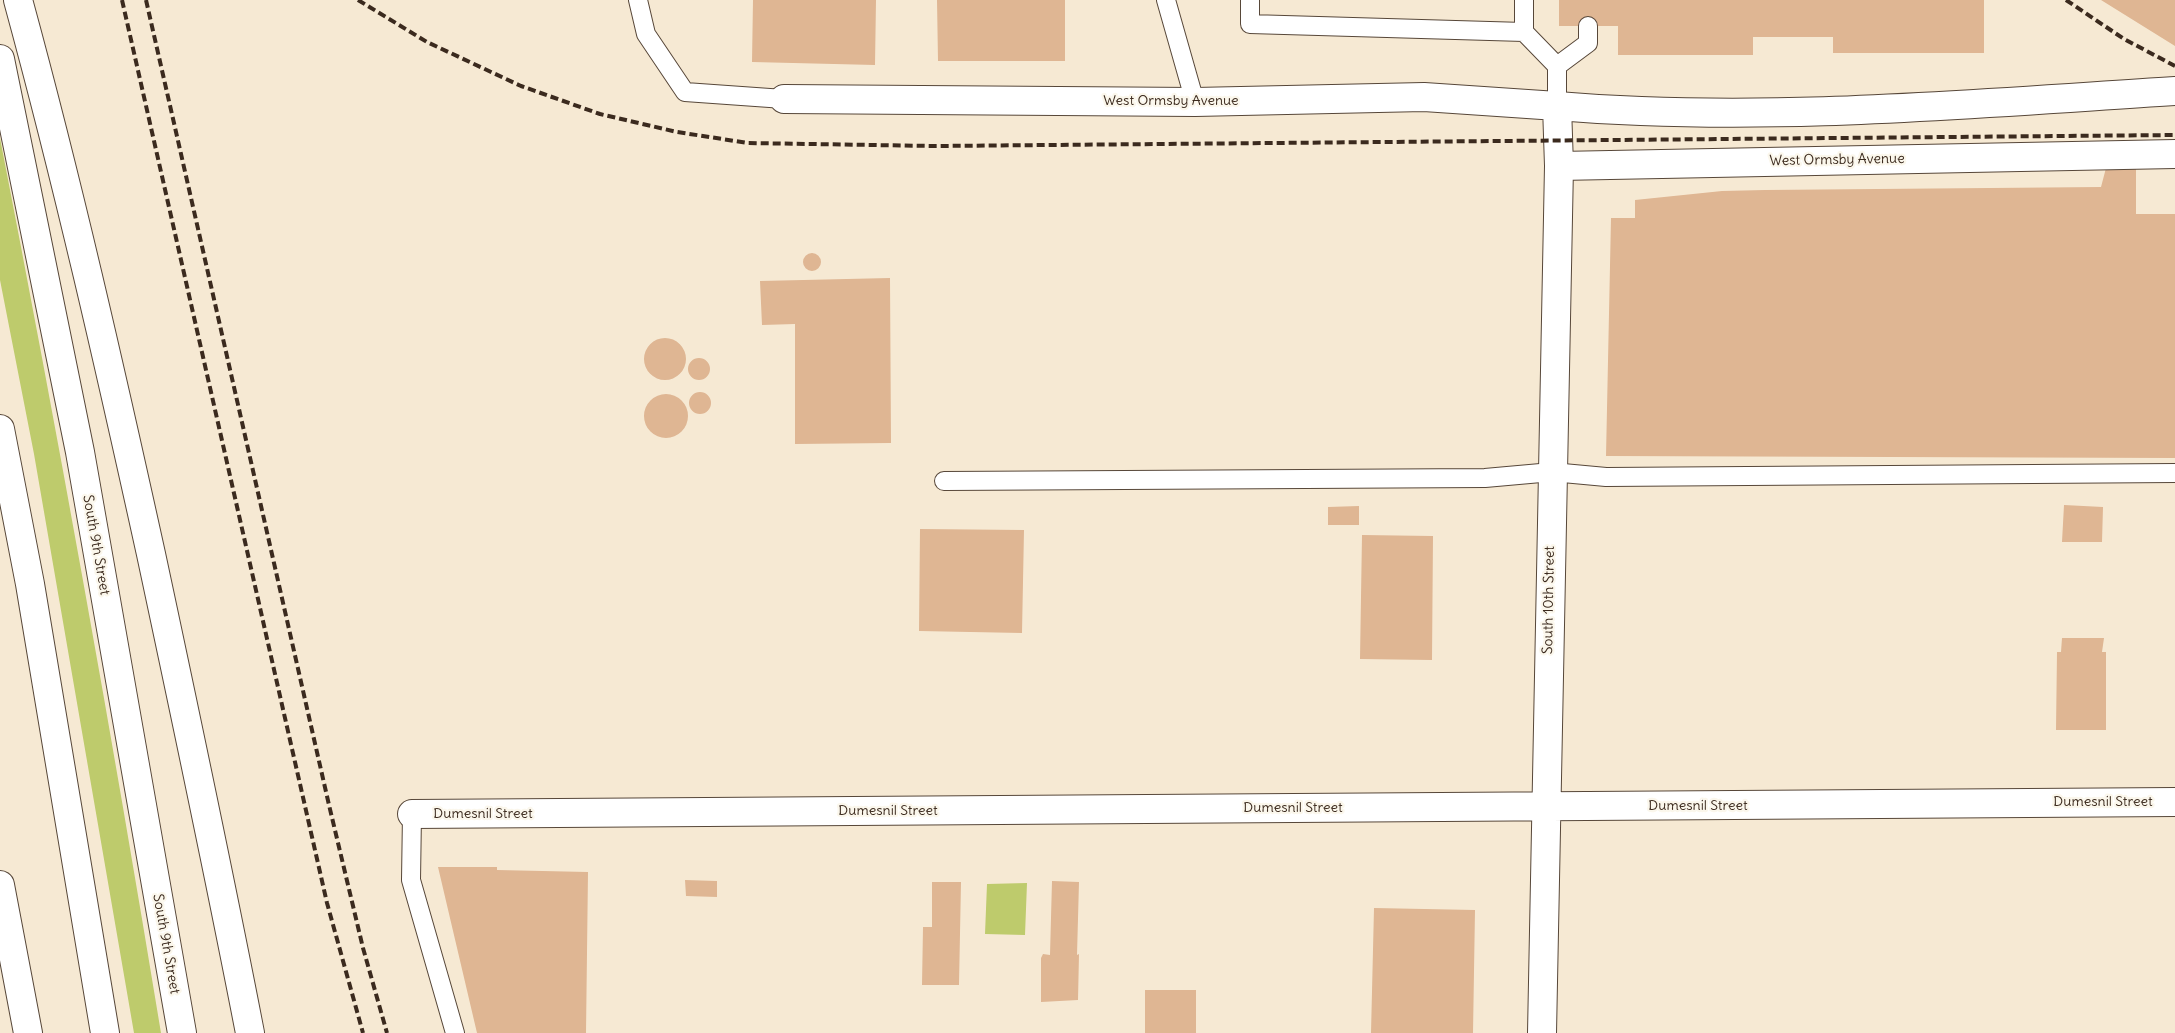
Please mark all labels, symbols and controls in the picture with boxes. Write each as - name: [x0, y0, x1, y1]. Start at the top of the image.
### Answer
- street label: West Ormsby Avenue: [1103, 93, 1239, 109]
- street label: West Ormsby Avenue: [1769, 150, 1905, 170]
- street label: South 9th Street: [79, 494, 113, 596]
- street label: South 10th Street: [1540, 546, 1558, 654]
- street label: Dumesnil Street: [2053, 794, 2153, 810]
- street label: Dumesnil Street: [1648, 798, 1748, 814]
- street label: Dumesnil Street: [1243, 800, 1343, 816]
- street label: Dumesnil Street: [838, 803, 938, 819]
- street label: Dumesnil Street: [433, 806, 533, 822]
- street label: South 9th Street: [149, 893, 183, 995]

